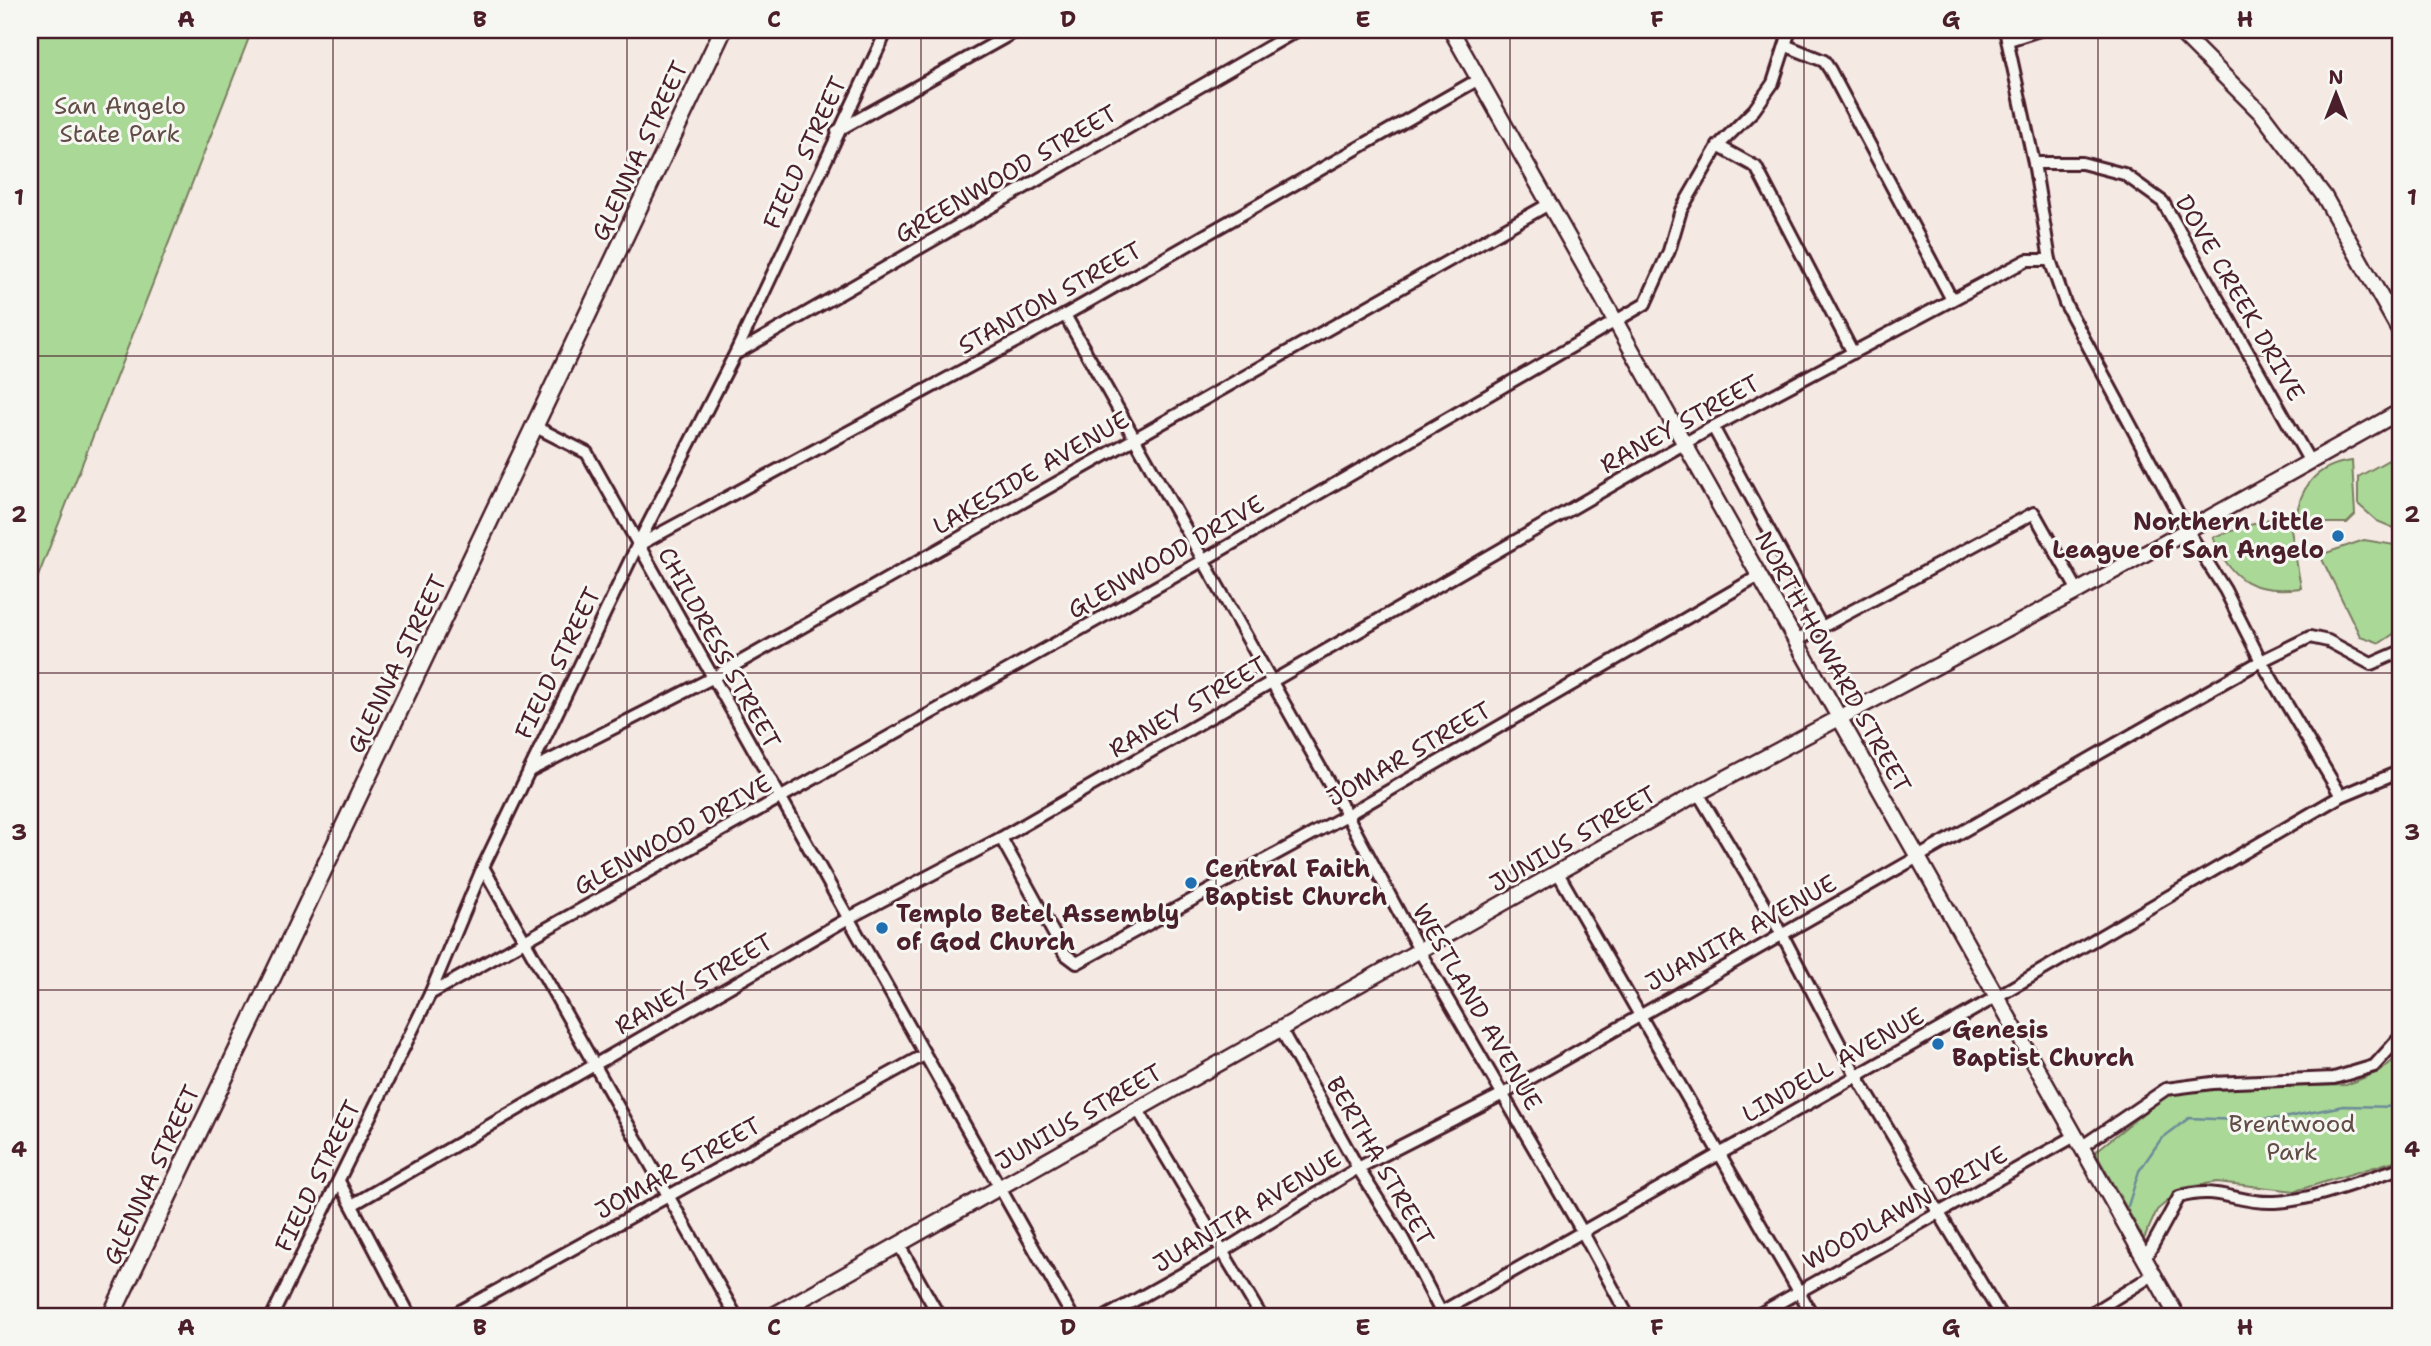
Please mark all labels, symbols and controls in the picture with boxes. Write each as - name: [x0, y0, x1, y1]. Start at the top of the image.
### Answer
- text: A: [177, 4, 195, 34]
- text: B: [473, 4, 487, 34]
- text: C: [767, 4, 781, 34]
- text: D: [1060, 4, 1076, 34]
- text: E: [1355, 4, 1371, 34]
- text: F: [1650, 4, 1664, 34]
- text: G: [1942, 4, 1961, 34]
- text: H: [2237, 4, 2253, 34]
- street label: GLENNA STREET: [584, 56, 696, 246]
- north arrow: [2302, 60, 2372, 130]
- text: N: [2328, 65, 2344, 90]
- street label: FIELD STREET: [756, 71, 854, 235]
- park label: San Angelo State Park: [54, 90, 186, 150]
- street label: GREENWOOD STREET: [889, 97, 1123, 251]
- text: 1: [14, 182, 24, 212]
- text: 1: [2407, 182, 2417, 212]
- street label: DOVE CREEK DRIVE: [2168, 189, 2312, 407]
- street label: STANTON STREET: [952, 234, 1148, 362]
- street label: RANEY STREET: [1595, 367, 1766, 481]
- street label: LAKESIDE AVENUE: [927, 404, 1135, 542]
- street label: GLENWOOD DRIVE: [1062, 488, 1270, 626]
- text: 2: [11, 499, 27, 529]
- text: 2: [2404, 499, 2420, 529]
- place label: Northern Little League of San Angelo: [2052, 506, 2324, 566]
- street label: NORTH HOWARD STREET: [1748, 525, 1918, 799]
- marker: Northern Little League of San Angelo: [2330, 528, 2346, 544]
- street label: CHILDRESS STREET: [650, 541, 788, 755]
- street label: GLENNA STREET: [340, 569, 454, 759]
- street label: FIELD STREET: [507, 582, 609, 744]
- street label: RANEY STREET: [1103, 649, 1273, 765]
- street label: JOMAR STREET: [1321, 694, 1497, 814]
- street label: GLENWOOD DRIVE: [568, 767, 778, 903]
- street label: JUNIUS STREET: [1484, 778, 1662, 900]
- text: 3: [11, 817, 27, 847]
- text: 3: [2404, 817, 2420, 847]
- place label: Central Faith Baptist Church: [1205, 853, 1387, 913]
- street label: JUANITA AVENUE: [1640, 867, 1842, 999]
- marker: Central Faith Baptist Church: [1183, 875, 1199, 891]
- place label: Templo Betel Assembly of God Church: [896, 898, 1180, 958]
- street label: WESTLAND AVENUE: [1405, 898, 1549, 1116]
- marker: Templo Betel Assembly of God Church: [874, 920, 890, 936]
- street label: RANEY STREET: [609, 926, 779, 1042]
- street label: LINDELL AVENUE: [1736, 1000, 1930, 1130]
- place label: Genesis Baptist Church: [1952, 1014, 2134, 1074]
- marker: Genesis Baptist Church: [1930, 1036, 1946, 1052]
- street label: JUNIUS STREET: [990, 1056, 1168, 1178]
- street label: BERTHA STREET: [1319, 1071, 1441, 1251]
- street label: GLENNA STREET: [96, 1080, 208, 1270]
- street label: FIELD STREET: [267, 1095, 369, 1257]
- park label: Brentwood Park: [2228, 1108, 2356, 1168]
- street label: JOMAR STREET: [589, 1109, 767, 1227]
- text: 4: [11, 1134, 27, 1164]
- text: 4: [2404, 1134, 2420, 1164]
- street label: WOODLAWN DRIVE: [1797, 1138, 2013, 1278]
- street label: JUANITA AVENUE: [1147, 1142, 1347, 1280]
- text: A: [177, 1312, 195, 1342]
- text: B: [473, 1312, 487, 1342]
- text: C: [767, 1312, 781, 1342]
- text: D: [1060, 1312, 1076, 1342]
- text: E: [1355, 1312, 1371, 1342]
- text: F: [1650, 1312, 1664, 1342]
- text: G: [1942, 1312, 1961, 1342]
- text: H: [2237, 1312, 2253, 1342]

